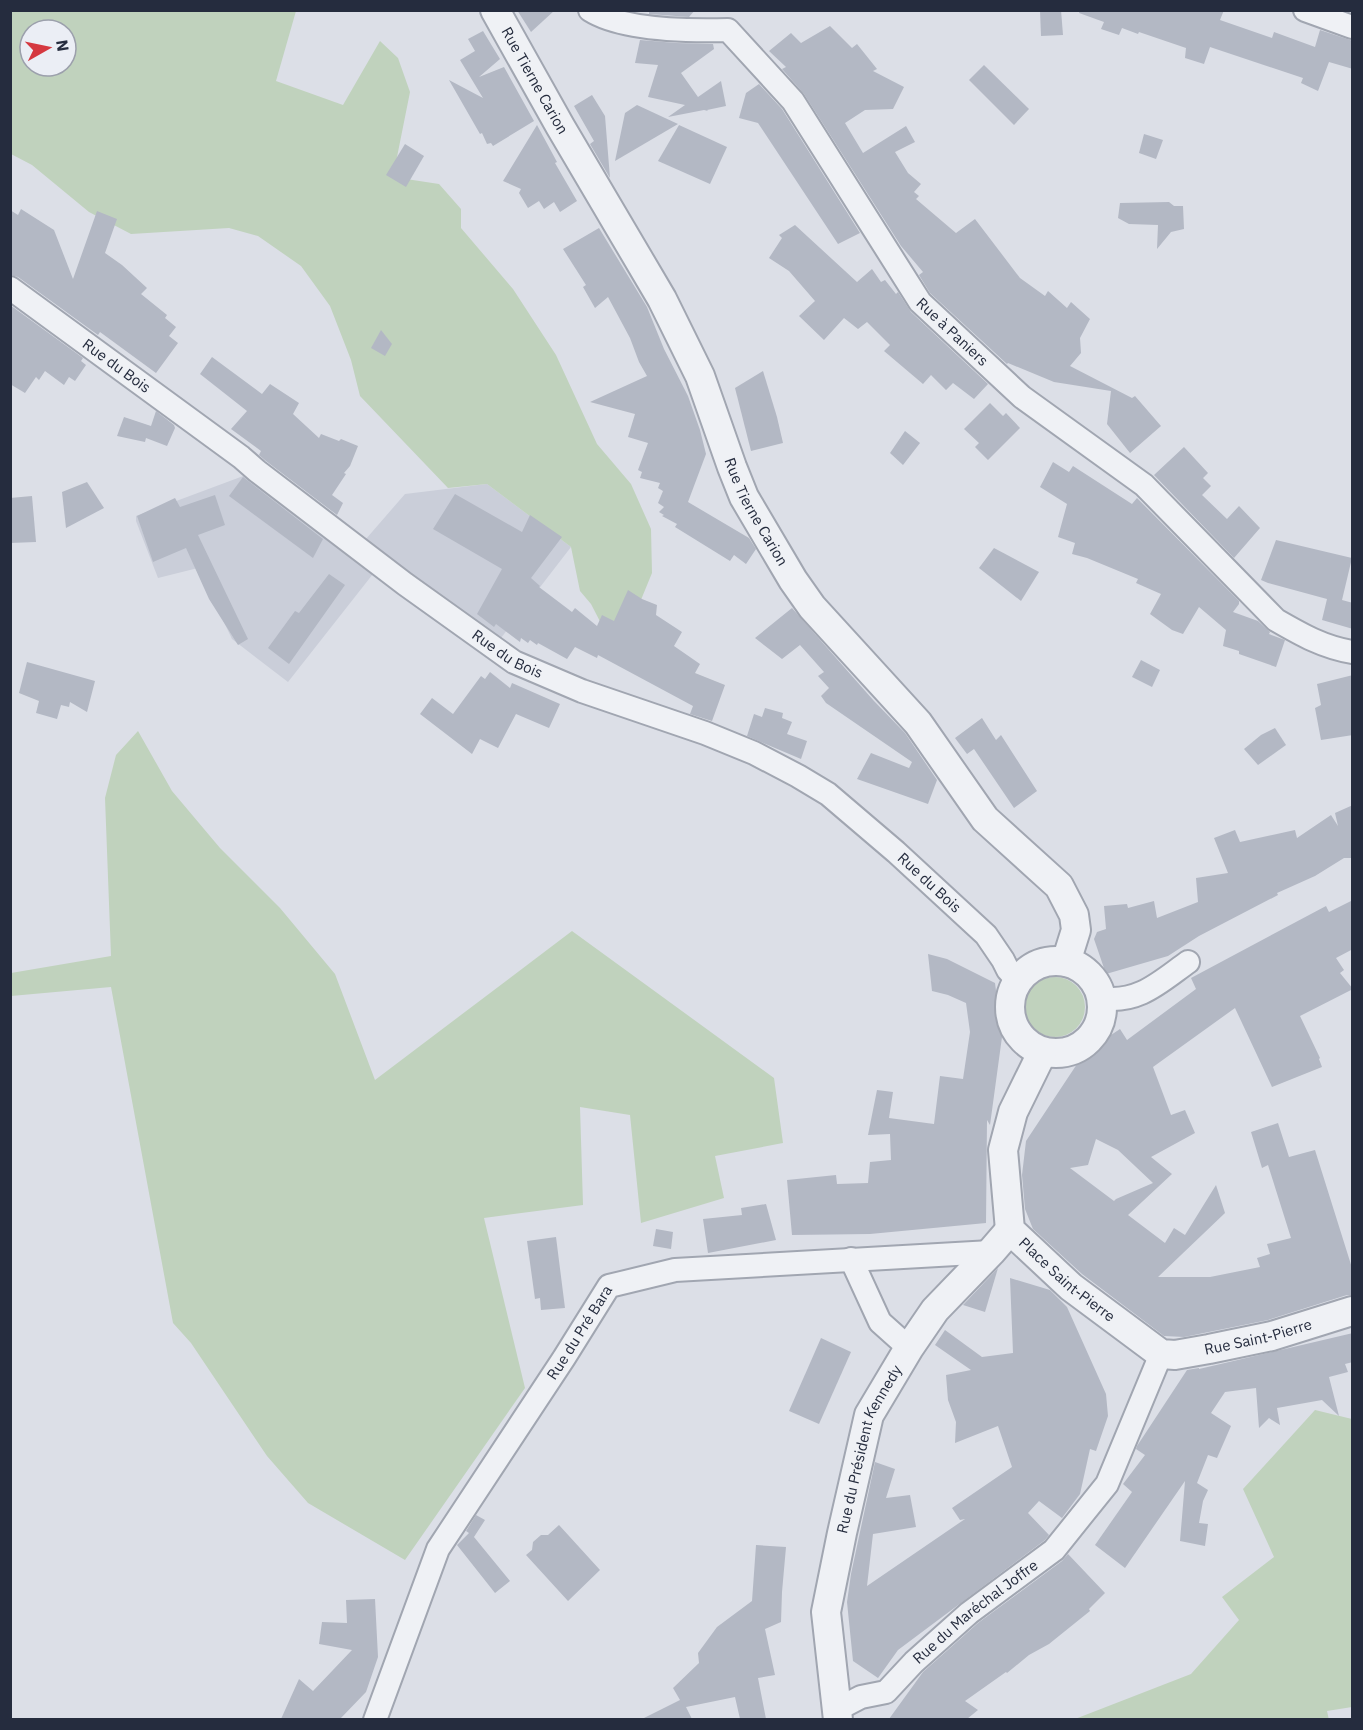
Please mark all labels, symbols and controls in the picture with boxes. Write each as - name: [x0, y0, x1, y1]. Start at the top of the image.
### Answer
- north arrow: [18, 18, 78, 78]
- street label: Rue Tierne Carion: [497, 23, 573, 137]
- text: N: [52, 38, 74, 53]
- street label: Rue à Paniers: [912, 293, 993, 370]
- street label: Rue du Bois: [79, 334, 155, 397]
- street label: Rue Tierne Carion: [720, 455, 793, 569]
- street label: Rue du Bois: [468, 625, 546, 682]
- street label: Rue du Bois: [894, 848, 966, 917]
- street label: Place Saint-Pierre: [1015, 1233, 1119, 1326]
- street label: Rue du Pré Bara: [542, 1281, 616, 1383]
- street label: Rue Saint-Pierre: [1202, 1314, 1314, 1359]
- street label: Rue du Président Kennedy: [832, 1361, 906, 1535]
- street label: Rue du Maréchal Joffre: [908, 1555, 1041, 1668]

